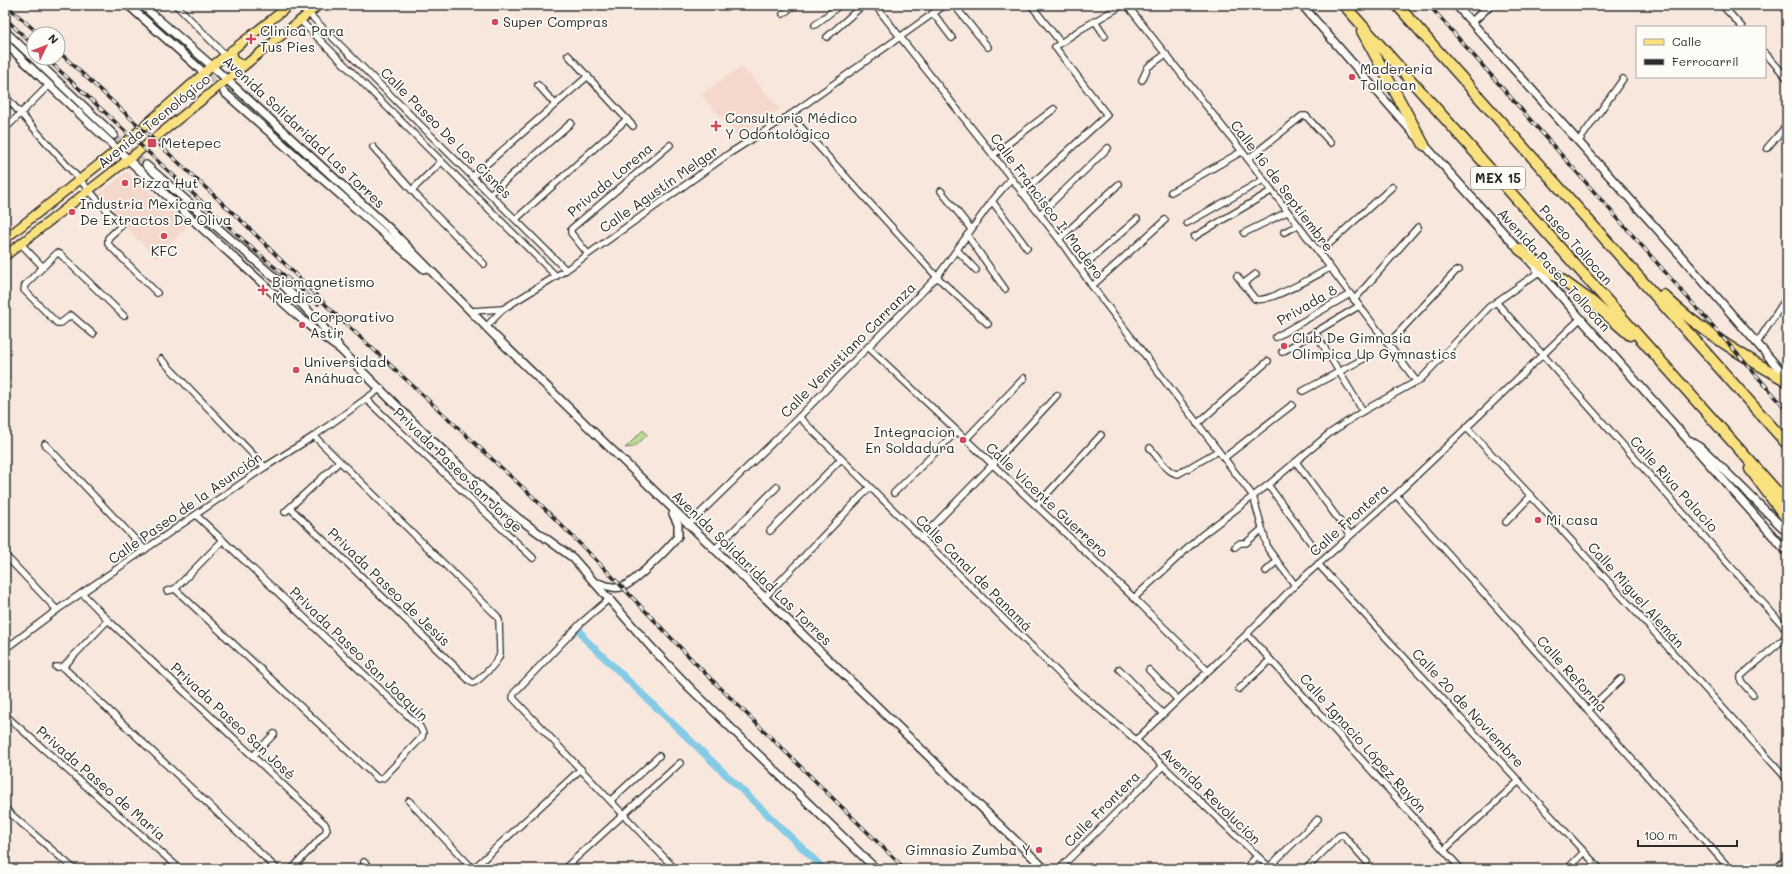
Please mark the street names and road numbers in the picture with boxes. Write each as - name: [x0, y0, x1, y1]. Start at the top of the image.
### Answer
- street label: Avenida Solidaridad Las Torres: [219, 51, 390, 212]
- street label: Calle Paseo De Los Cisnes: [377, 63, 516, 202]
- street label: Avenida Tecnológico: [93, 69, 214, 172]
- street label: Calle 16 de Septiembre: [1227, 116, 1338, 255]
- street label: Calle Francisco I. Madero: [986, 129, 1109, 283]
- street label: Privada Lorena: [563, 138, 656, 221]
- street label: Calle Agustín Melgar: [595, 140, 722, 237]
- road number: MEX 15: [1471, 167, 1525, 189]
- street label: Paseo Tollocan: [1535, 201, 1617, 289]
- street label: Avenida Paseo Tollocan: [1494, 204, 1615, 336]
- street label: Calle Venustiano Carranza: [776, 278, 920, 422]
- street label: Privada 8: [1273, 280, 1340, 329]
- street label: Privada Paseo San Jorge: [390, 403, 527, 536]
- street label: Calle Riva Palacio: [1626, 432, 1723, 536]
- street label: Calle Vicente Guerrero: [982, 438, 1113, 561]
- street label: Calle Paseo de la Asunción: [104, 447, 265, 568]
- street label: Calle Frontera: [1305, 479, 1392, 560]
- street label: Avenida Solidaridad Las Torres: [668, 486, 836, 649]
- street label: Calle Canal de Panamá: [912, 510, 1037, 635]
- street label: Privada Paseo de Jesús: [324, 523, 455, 650]
- street label: Calle Miguel Alemán: [1584, 538, 1689, 652]
- street label: Privada Paseo San Joaquín: [286, 582, 433, 725]
- street label: Calle Reforma: [1533, 631, 1612, 716]
- street label: Calle 20 de Noviembre: [1408, 644, 1529, 771]
- street label: Privada Paseo San José: [167, 658, 300, 783]
- street label: Calle Ignacio López Rayón: [1296, 669, 1431, 816]
- street label: Privada Paseo de María: [33, 721, 170, 844]
- street label: Avenida Revolución: [1157, 743, 1265, 848]
- street label: Calle Frontera: [1059, 766, 1144, 851]

